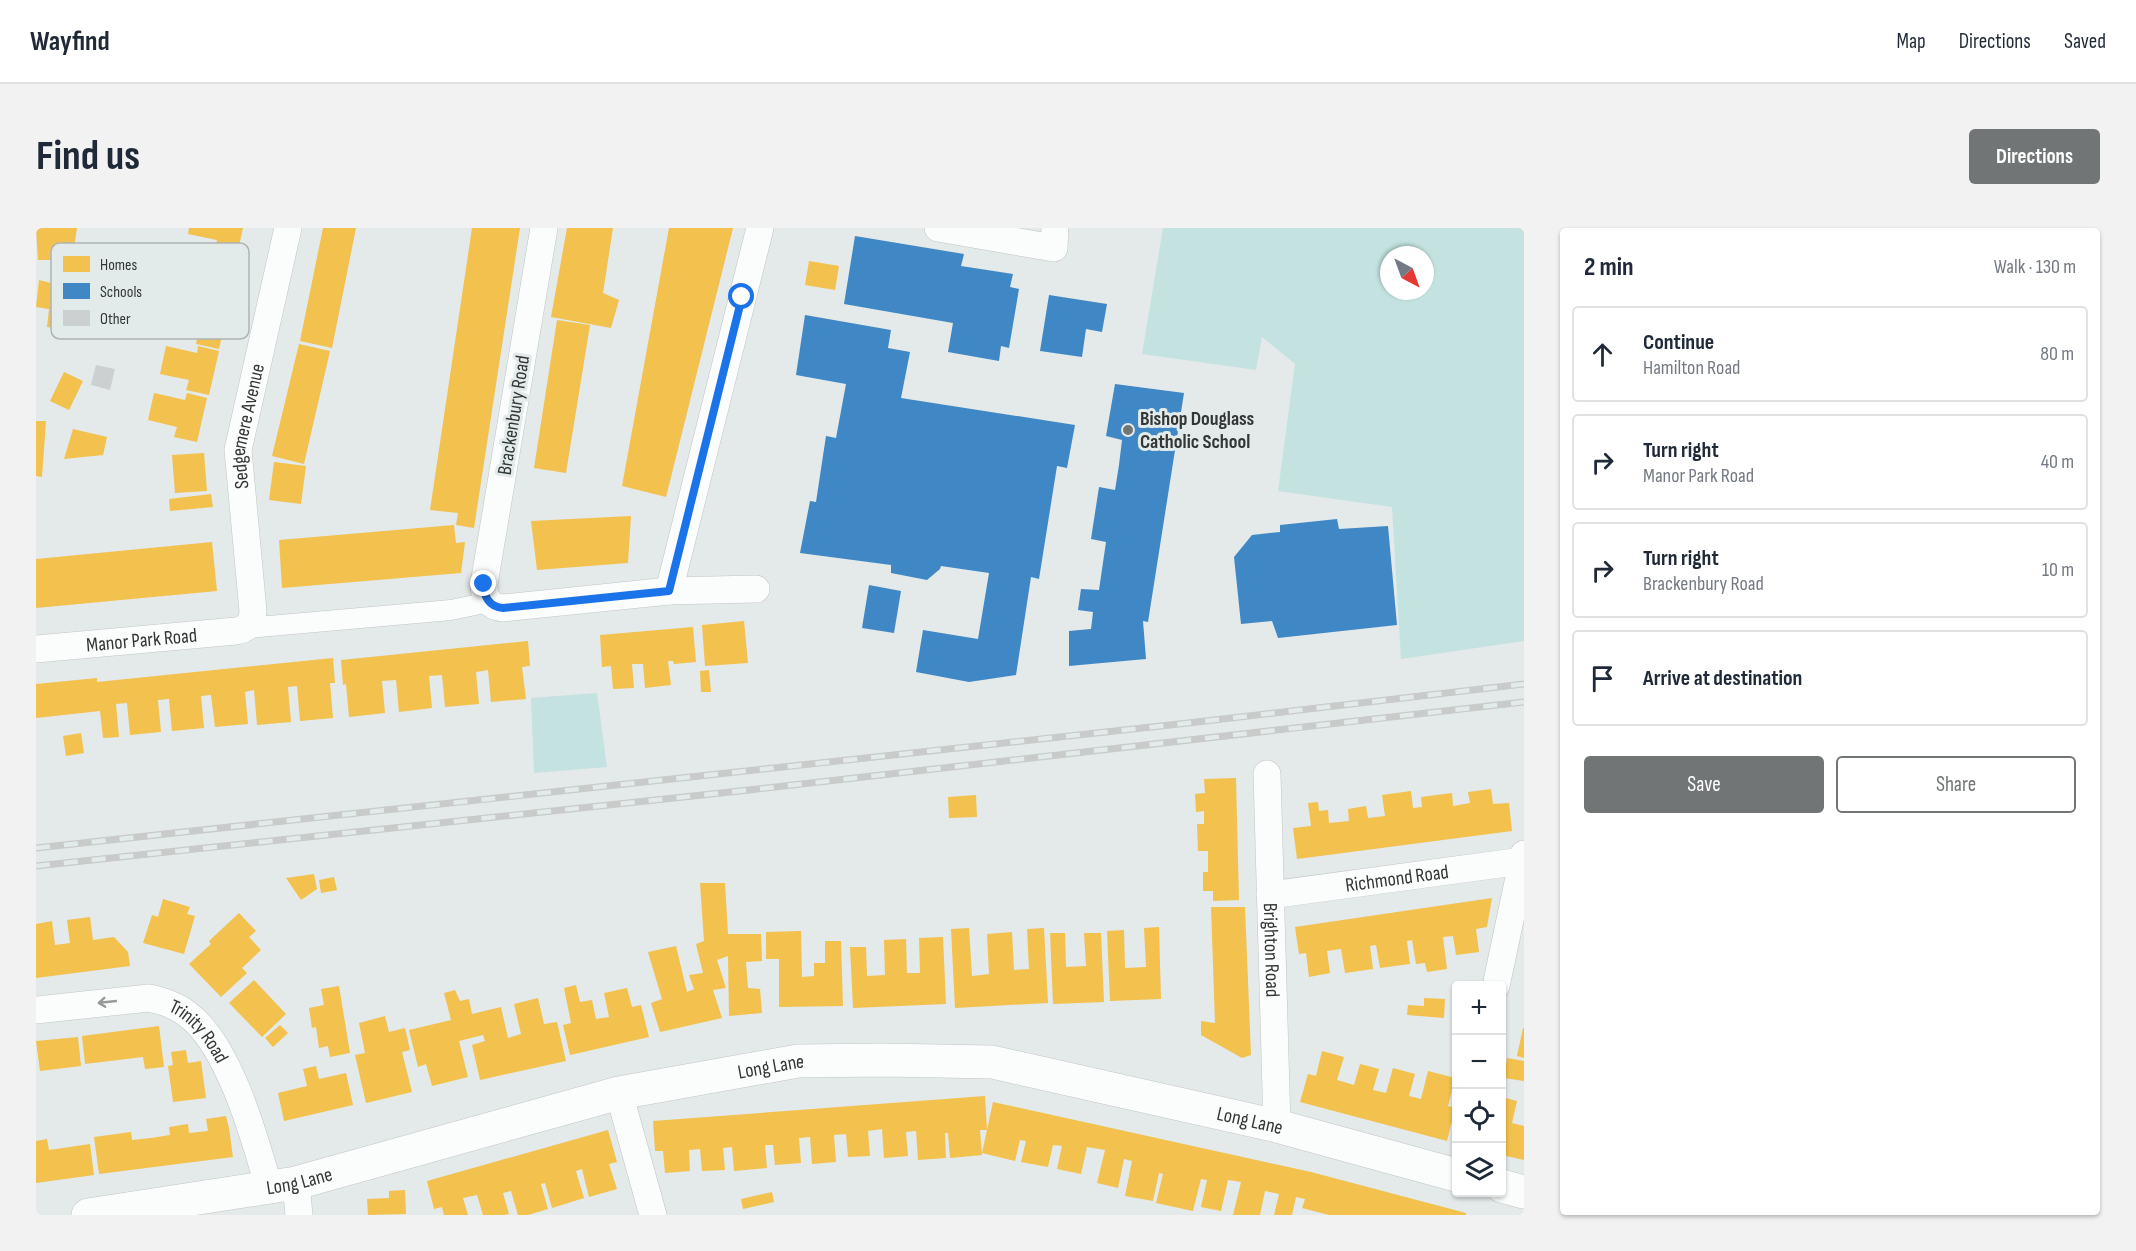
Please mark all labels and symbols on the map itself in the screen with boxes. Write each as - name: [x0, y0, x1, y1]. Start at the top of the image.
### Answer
- legend: [51, 243, 249, 339]
- north arrow: [1380, 246, 1434, 300]
- text: Homes: [100, 256, 137, 275]
- text: Schools: [100, 283, 142, 302]
- route start: [728, 283, 754, 309]
- text: Other: [100, 310, 131, 329]
- street label: Brackenbury Road: [493, 354, 535, 477]
- street label: Sedgemere Avenue: [227, 361, 270, 490]
- place label: Bishop Douglass Catholic School: [1140, 407, 1255, 454]
- marker: Bishop Douglass Catholic School: [1121, 423, 1135, 437]
- route end: [470, 570, 496, 596]
- street label: Manor Park Road: [85, 624, 198, 657]
- street label: Richmond Road: [1344, 860, 1450, 898]
- street label: Brighton Road: [1258, 902, 1284, 997]
- street label: Trinity Road: [165, 994, 233, 1067]
- one-way arrow: [98, 997, 118, 1008]
- street label: Long Lane: [736, 1050, 804, 1085]
- street label: Long Lane: [1214, 1102, 1285, 1140]
- street label: Long Lane: [265, 1162, 335, 1200]

